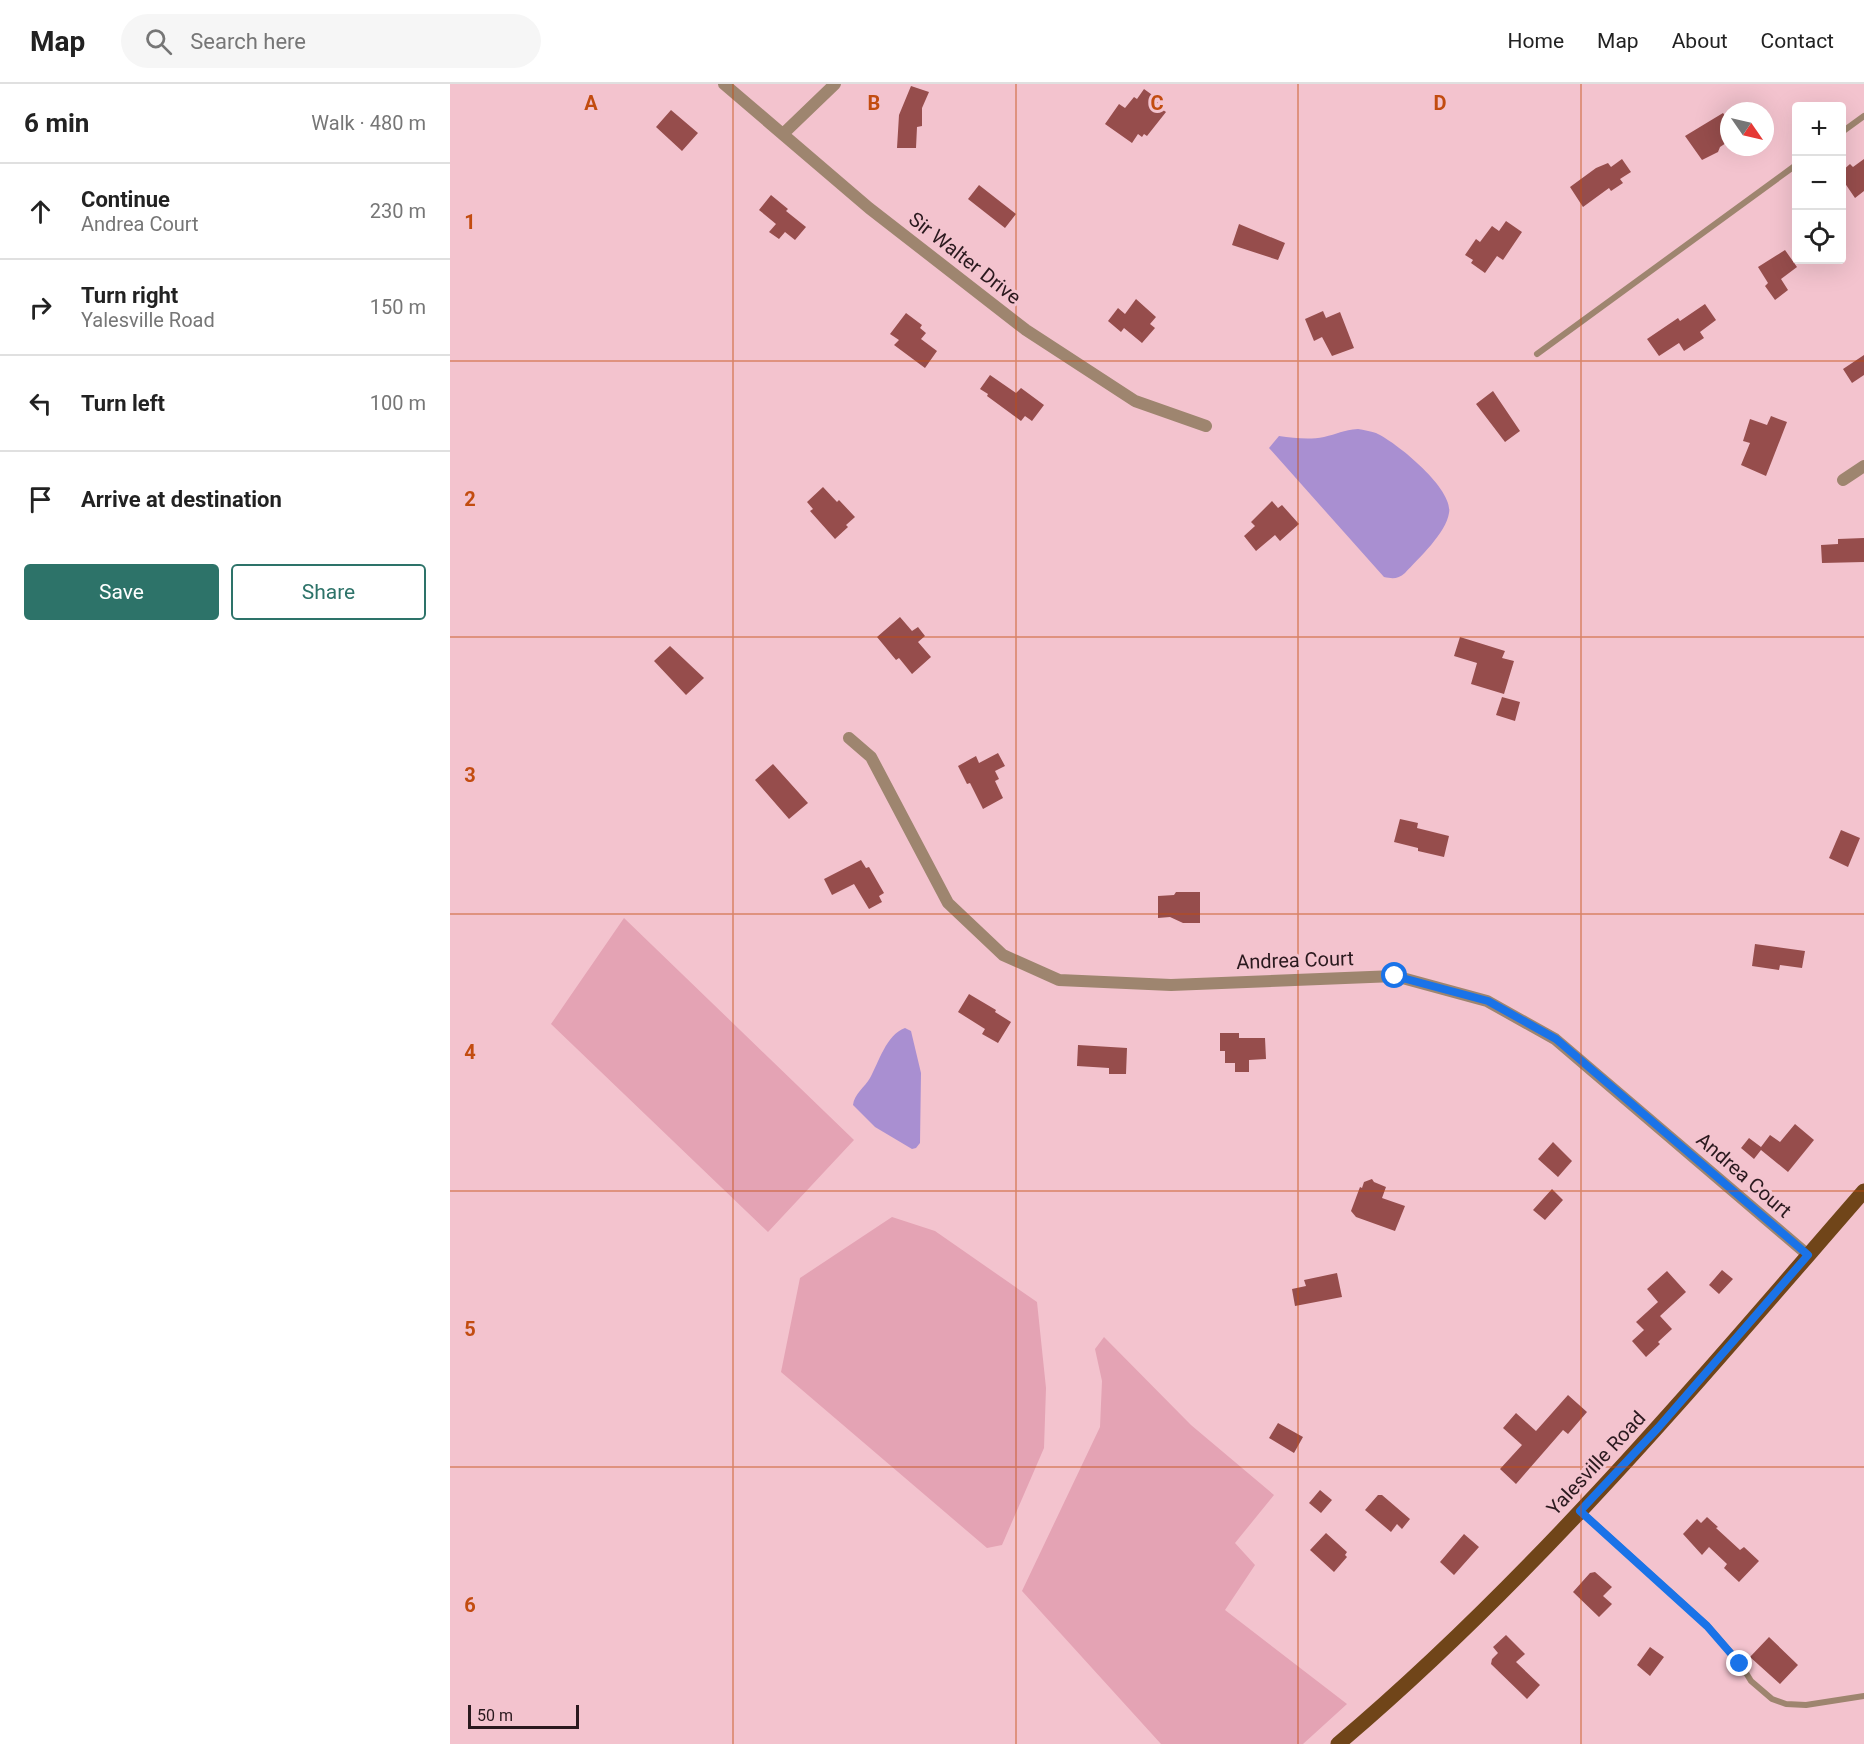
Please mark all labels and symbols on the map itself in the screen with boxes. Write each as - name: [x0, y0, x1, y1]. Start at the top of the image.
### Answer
- text: A: [584, 91, 598, 115]
- text: B: [868, 91, 880, 115]
- text: C: [1150, 91, 1164, 115]
- text: D: [1434, 91, 1447, 115]
- north arrow: [1720, 102, 1774, 156]
- street label: Sir Walter Drive: [904, 207, 1026, 309]
- text: 1: [464, 210, 476, 234]
- text: 2: [464, 487, 476, 511]
- text: 3: [464, 763, 476, 787]
- street label: Andrea Court: [1236, 946, 1354, 974]
- route start: [1381, 962, 1407, 988]
- text: 4: [464, 1040, 476, 1064]
- street label: Andrea Court: [1692, 1127, 1796, 1223]
- text: 5: [464, 1317, 476, 1341]
- street label: Yalesville Road: [1542, 1406, 1650, 1520]
- text: 6: [464, 1593, 476, 1617]
- route end: [1726, 1650, 1752, 1676]
- scale bar: [468, 1702, 579, 1730]

